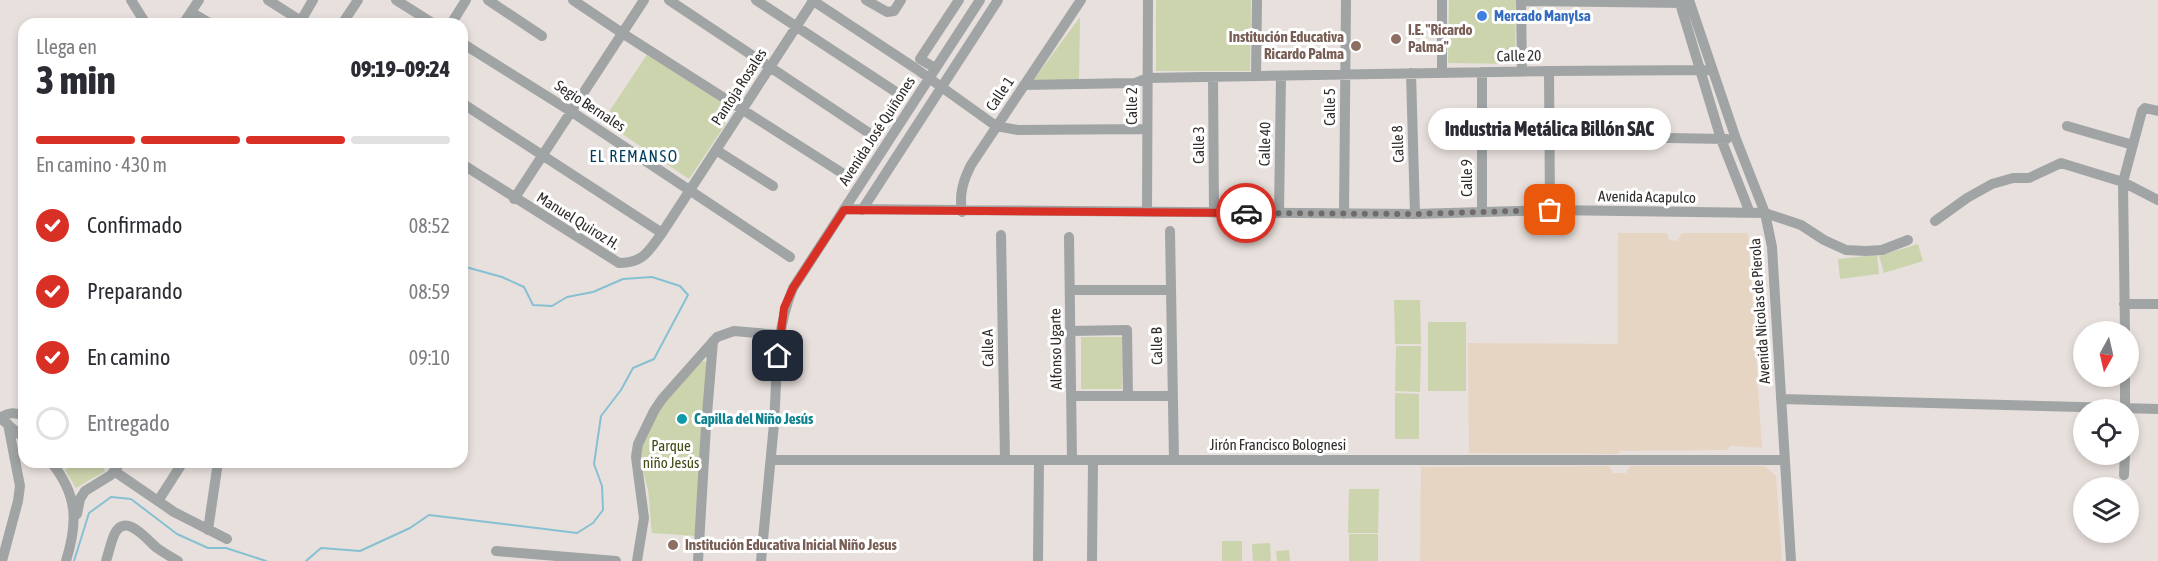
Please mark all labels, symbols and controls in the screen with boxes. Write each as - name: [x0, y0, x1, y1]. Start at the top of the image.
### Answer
- place label: Mercado Manylsa: [1494, 7, 1591, 24]
- marker: Mercado Manylsa: [1475, 9, 1489, 23]
- place label: I.E. "Ricardo Palma": [1408, 21, 1473, 55]
- place label: Institución Educativa Ricardo Palma: [1229, 28, 1344, 62]
- marker: I.E. "Ricardo Palma": [1389, 32, 1403, 46]
- text: Llega en: [36, 35, 97, 58]
- marker: Institución Educativa Ricardo Palma: [1349, 39, 1363, 53]
- street label: Pantoja Rosales: [708, 45, 770, 128]
- street label: Calle 20: [1497, 47, 1541, 64]
- text: 09:19–09:24: [351, 56, 450, 82]
- text: 3 min: [36, 58, 116, 102]
- street label: Avenida José Quiñones: [835, 73, 918, 188]
- street label: Calle 1: [982, 73, 1017, 114]
- street label: Segio Bernales: [552, 76, 629, 135]
- street label: Calle 2: [1123, 87, 1140, 125]
- street label: Calle 5: [1321, 88, 1338, 126]
- callout: Industria Metálica Billón SAC: [1428, 108, 1672, 150]
- text: Industria Metálica Billón SAC: [1445, 117, 1654, 140]
- street label: Calle 40: [1256, 122, 1273, 166]
- street label: Calle 8: [1388, 125, 1407, 163]
- street label: Calle 3: [1190, 126, 1207, 164]
- district label: EL REMANSO: [589, 147, 679, 165]
- text: En camino · 430 m: [36, 153, 167, 176]
- street label: Calle 9: [1458, 159, 1475, 197]
- courier: [1216, 183, 1276, 243]
- pin: [1524, 184, 1575, 235]
- street label: Avenida Acapulco: [1598, 187, 1696, 206]
- street label: Manuel Quiroz H.: [534, 188, 623, 253]
- icon: bag: [1533, 193, 1566, 226]
- icon: car: [1230, 197, 1263, 230]
- icon: check: [36, 209, 69, 242]
- text: Confirmado: [87, 212, 182, 238]
- text: 08:52: [409, 214, 450, 237]
- street label: Avenida Nicolas de Pierola: [1746, 238, 1773, 384]
- icon: check: [36, 275, 69, 308]
- text: Preparando: [87, 278, 183, 304]
- text: 08:59: [409, 280, 450, 303]
- street label: Alfonso Ugarte: [1046, 308, 1065, 390]
- north arrow: [2073, 321, 2139, 387]
- map controls: [2073, 321, 2139, 543]
- street label: Calle B: [1148, 327, 1165, 365]
- street label: Calle A: [979, 328, 996, 367]
- pin: [752, 330, 803, 381]
- icon: home: [761, 339, 794, 372]
- icon: check: [36, 341, 69, 374]
- text: En camino: [87, 344, 170, 370]
- text: 09:10: [409, 346, 450, 369]
- button: locate: [2073, 399, 2139, 465]
- text: Entregado: [87, 410, 170, 436]
- place label: Capilla del Niño Jesús: [694, 410, 814, 427]
- marker: Capilla del Niño Jesús: [675, 412, 689, 426]
- street label: Jirón Francisco Bolognesi: [1210, 436, 1346, 453]
- park label: Parque niño Jesús: [643, 437, 699, 471]
- button: layers: [2073, 477, 2139, 543]
- place label: Institución Educativa Inicial Niño Jesus: [685, 536, 898, 553]
- marker: Institución Educativa Inicial Niño Jesus: [666, 538, 680, 552]

